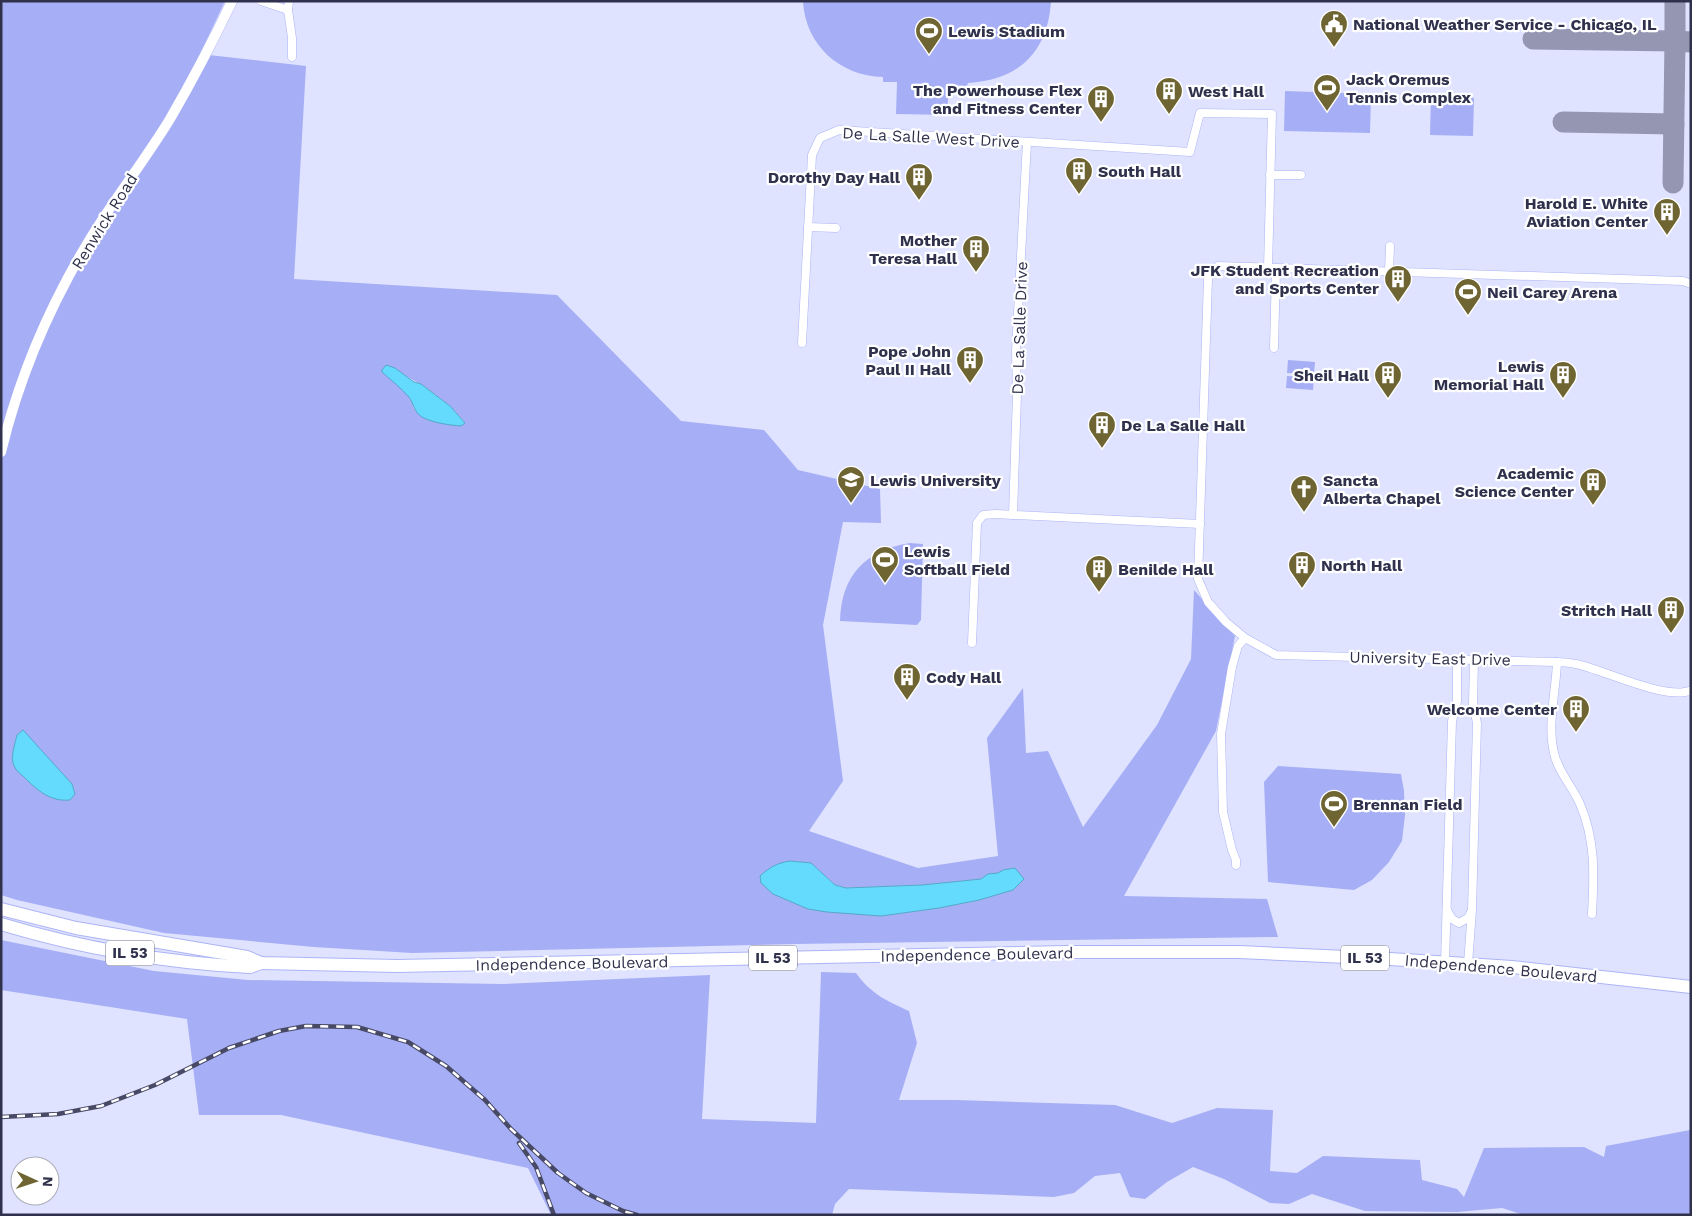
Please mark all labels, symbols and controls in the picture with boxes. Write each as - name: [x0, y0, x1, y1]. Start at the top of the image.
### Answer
- public building icon: National Weather Service - Chicago, IL: [1319, 9, 1349, 48]
- place label: National Weather Service - Chicago, IL: [1353, 15, 1657, 34]
- sports icon: Lewis Stadium: [914, 16, 944, 55]
- place label: Lewis Stadium: [948, 22, 1065, 41]
- place label: Jack Oremus Tennis Complex: [1346, 70, 1471, 107]
- sports icon: Jack Oremus Tennis Complex: [1312, 73, 1342, 112]
- building icon: West Hall: [1154, 76, 1184, 115]
- place label: The Powerhouse Flex and Fitness Center: [913, 81, 1083, 118]
- place label: West Hall: [1188, 82, 1265, 101]
- building icon: The Powerhouse Flex and Fitness Center: [1086, 84, 1116, 123]
- street label: De La Salle West Drive: [842, 123, 1020, 152]
- building icon: South Hall: [1064, 156, 1094, 195]
- building icon: Dorothy Day Hall: [904, 162, 934, 201]
- place label: South Hall: [1098, 162, 1182, 181]
- place label: Dorothy Day Hall: [768, 168, 901, 187]
- street label: Renwick Road: [67, 170, 141, 273]
- place label: Harold E. White Aviation Center: [1525, 194, 1648, 231]
- building icon: Harold E. White Aviation Center: [1652, 197, 1682, 236]
- place label: Mother Teresa Hall: [869, 231, 958, 268]
- building icon: Mother Teresa Hall: [961, 234, 991, 273]
- street label: De La Salle Drive: [1008, 261, 1031, 395]
- place label: JFK Student Recreation and Sports Center: [1190, 261, 1379, 298]
- building icon: JFK Student Recreation and Sports Center: [1383, 264, 1413, 303]
- sports icon: Neil Carey Arena: [1453, 277, 1483, 316]
- place label: Neil Carey Arena: [1487, 283, 1618, 302]
- place label: Pope John Paul II Hall: [865, 342, 952, 379]
- building icon: Pope John Paul II Hall: [955, 345, 985, 384]
- place label: Lewis Memorial Hall: [1434, 357, 1545, 394]
- building icon: Sheil Hall: [1373, 360, 1403, 399]
- building icon: Lewis Memorial Hall: [1548, 360, 1578, 399]
- place label: Sheil Hall: [1294, 366, 1370, 385]
- building icon: De La Salle Hall: [1087, 410, 1117, 449]
- place label: De La Salle Hall: [1121, 416, 1246, 435]
- place label: Academic Science Center: [1455, 464, 1574, 501]
- school or university icon: Lewis University: [836, 465, 866, 504]
- building icon: Academic Science Center: [1578, 467, 1608, 506]
- place label: Lewis University: [870, 471, 1002, 490]
- place label: Sancta Alberta Chapel: [1323, 471, 1441, 508]
- church icon: Sancta Alberta Chapel: [1289, 474, 1319, 513]
- place label: Lewis Softball Field: [904, 542, 1010, 579]
- sports icon: Lewis Softball Field: [870, 545, 900, 584]
- building icon: North Hall: [1287, 550, 1317, 589]
- building icon: Benilde Hall: [1084, 554, 1114, 593]
- place label: North Hall: [1321, 556, 1403, 575]
- place label: Benilde Hall: [1118, 560, 1214, 579]
- building icon: Stritch Hall: [1656, 595, 1686, 634]
- place label: Stritch Hall: [1561, 601, 1653, 620]
- street label: University East Drive: [1349, 648, 1511, 669]
- building icon: Cody Hall: [892, 662, 922, 701]
- place label: Cody Hall: [926, 668, 1002, 687]
- building icon: Welcome Center: [1561, 694, 1591, 733]
- place label: Welcome Center: [1427, 700, 1557, 719]
- sports icon: Brennan Field: [1319, 789, 1349, 828]
- place label: Brennan Field: [1353, 795, 1463, 814]
- road number: IL 53: [106, 940, 154, 966]
- street label: Independence Boulevard: [880, 943, 1074, 966]
- road number: IL 53: [749, 946, 797, 970]
- road number: IL 53: [1341, 946, 1389, 970]
- street label: Independence Boulevard: [1404, 951, 1598, 986]
- street label: Independence Boulevard: [475, 952, 669, 975]
- north arrow: [10, 1156, 60, 1206]
- text: N: [40, 1176, 56, 1187]

